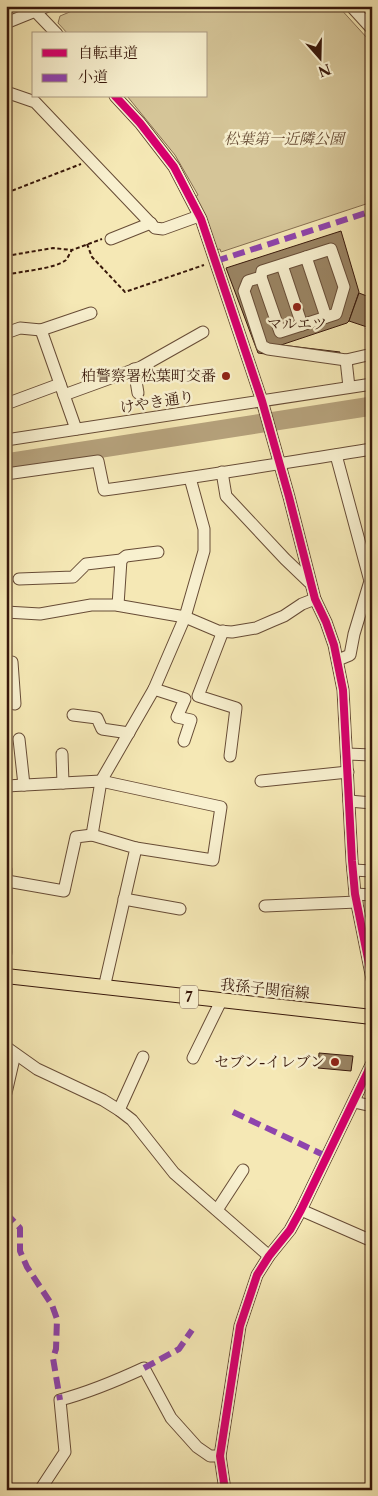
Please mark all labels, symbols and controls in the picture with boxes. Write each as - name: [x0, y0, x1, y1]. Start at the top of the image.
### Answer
- legend: [32, 32, 208, 98]
- north arrow: [296, 32, 346, 82]
- text: 自転車道: [78, 43, 138, 62]
- text: N: [316, 60, 333, 81]
- text: 小道: [78, 67, 108, 86]
- park label: 松葉第一近隣公園: [224, 129, 347, 148]
- marker: マルエツ: [291, 301, 303, 313]
- place label: マルエツ: [267, 314, 327, 333]
- place label: 柏警察署松葉町交番: [81, 366, 216, 385]
- marker: 柏警察署松葉町交番: [220, 370, 232, 382]
- street label: けやき通り: [118, 386, 195, 417]
- street label: 我孫子関宿線: [219, 974, 311, 1003]
- road number: 7: [180, 986, 198, 1009]
- place label: セブン-イレブン: [214, 1052, 325, 1071]
- marker: セブン-イレブン: [329, 1056, 341, 1068]

